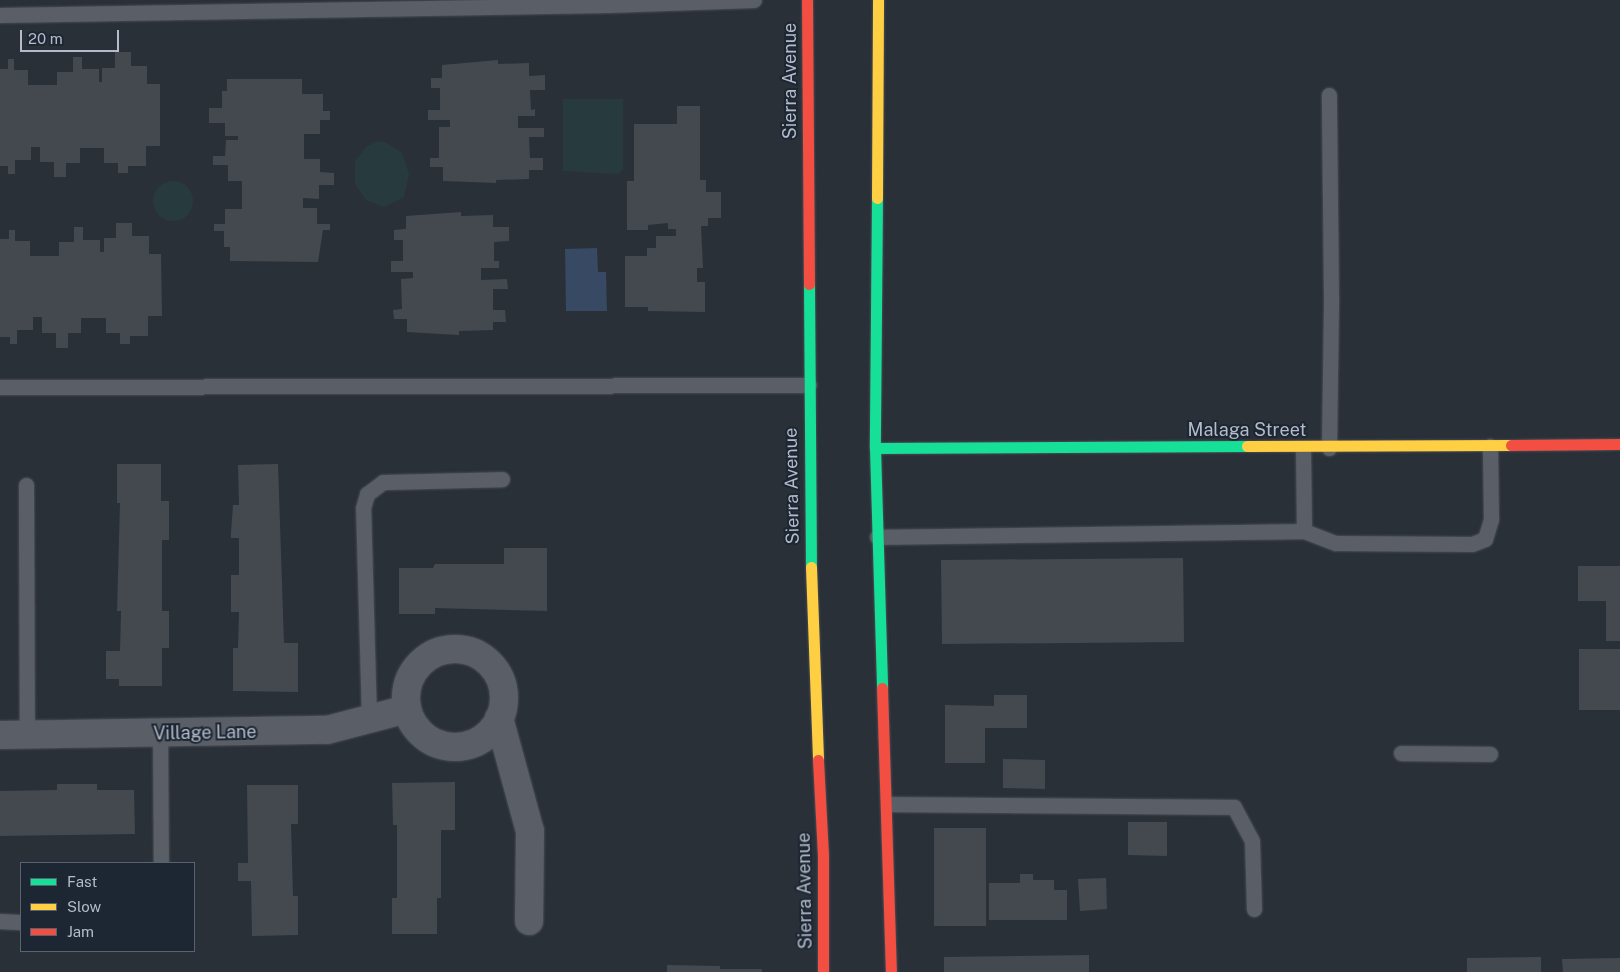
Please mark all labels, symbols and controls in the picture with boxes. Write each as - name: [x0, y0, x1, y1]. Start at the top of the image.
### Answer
- scale bar: [22, 20, 121, 52]
- street label: Sierra Avenue: [779, 23, 801, 139]
- text: 20 m: [28, 30, 63, 47]
- street label: Malaga Street: [1188, 419, 1306, 441]
- street label: Sierra Avenue: [780, 428, 804, 544]
- street label: Village Lane: [153, 721, 257, 745]
- street label: Sierra Avenue: [793, 833, 817, 949]
- legend: [20, 862, 195, 952]
- text: Fast: [67, 873, 97, 890]
- text: Slow: [67, 898, 101, 915]
- text: Jam: [67, 923, 94, 940]

